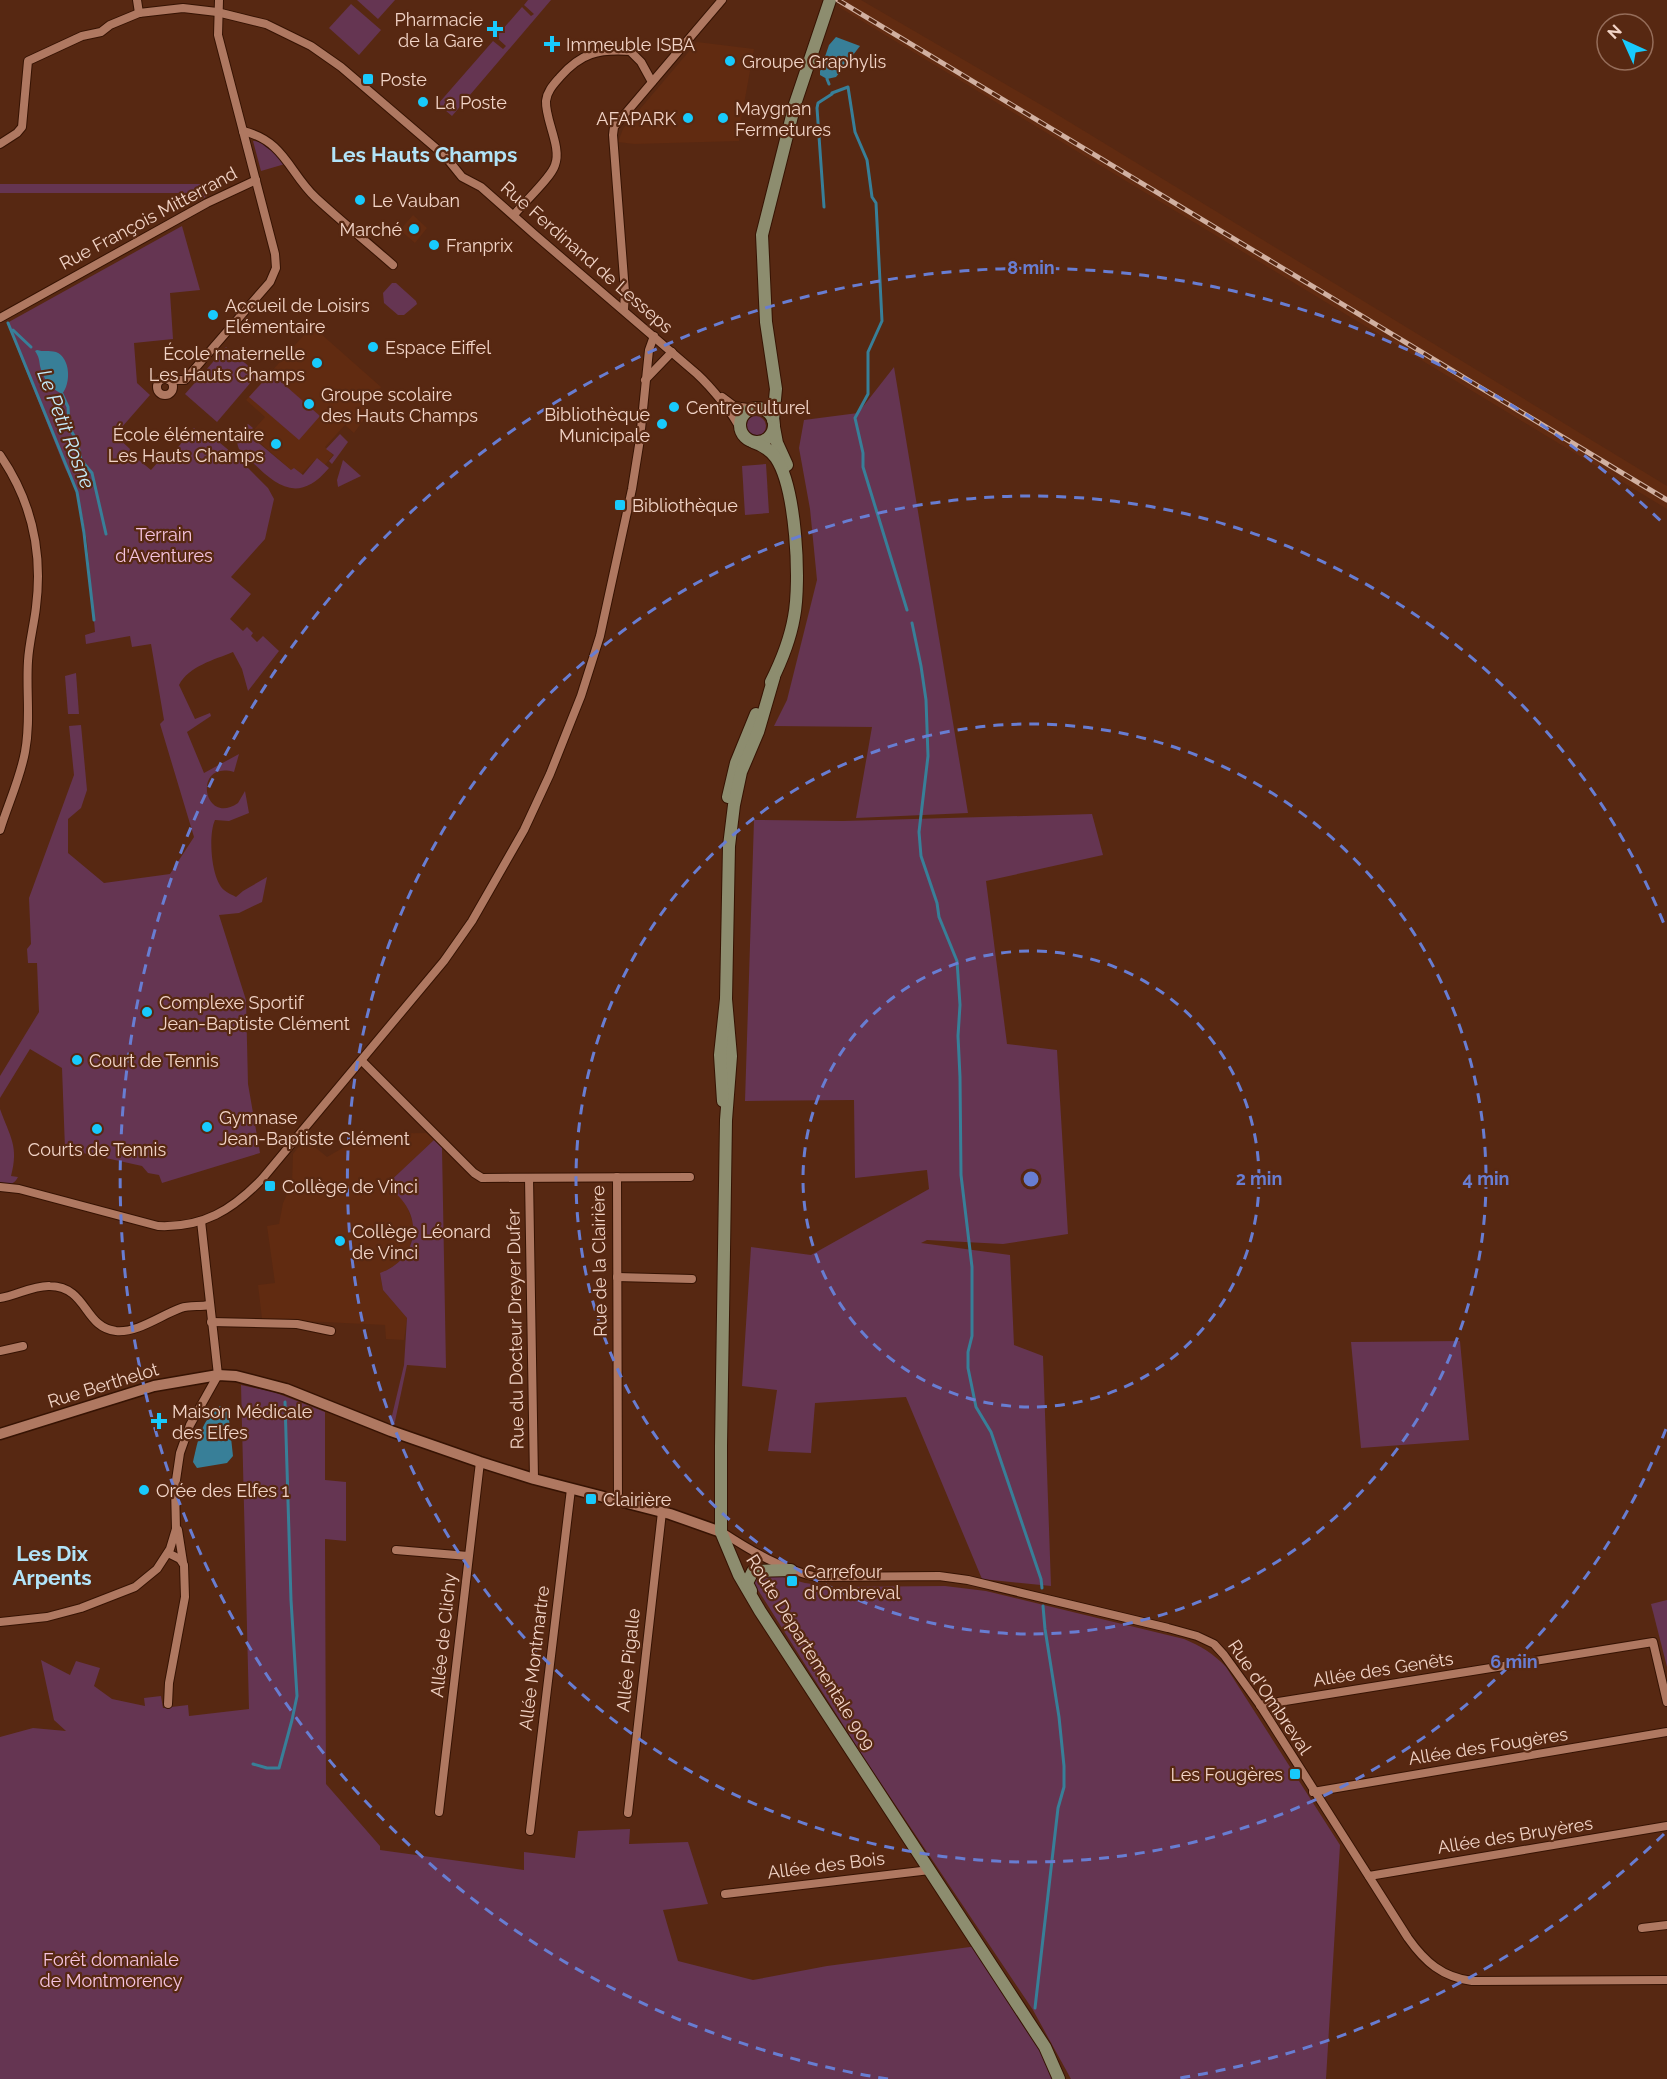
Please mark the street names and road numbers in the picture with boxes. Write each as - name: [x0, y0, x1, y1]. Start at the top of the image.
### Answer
- street label: Rue François Mitterrand: [56, 162, 240, 274]
- street label: Rue Ferdinand de Lesseps: [497, 177, 677, 338]
- street label: Rue de la Clairière: [587, 1185, 611, 1337]
- street label: Rue du Docteur Dreyer Dufer: [502, 1208, 528, 1450]
- street label: Rue Berthelot: [45, 1358, 161, 1412]
- street label: Route Départementale 909: [742, 1550, 880, 1754]
- street label: Allée de Clichy: [426, 1571, 460, 1698]
- street label: Allée Montmartre: [515, 1584, 553, 1732]
- street label: Allée Pigalle: [612, 1607, 644, 1713]
- street label: Rue d'Ombreval: [1224, 1636, 1316, 1758]
- street label: Allée des Genêts: [1311, 1647, 1455, 1690]
- street label: Allée des Fougères: [1407, 1723, 1570, 1769]
- street label: Allée des Bruyères: [1436, 1812, 1594, 1858]
- street label: Allée des Bois: [766, 1847, 886, 1883]

